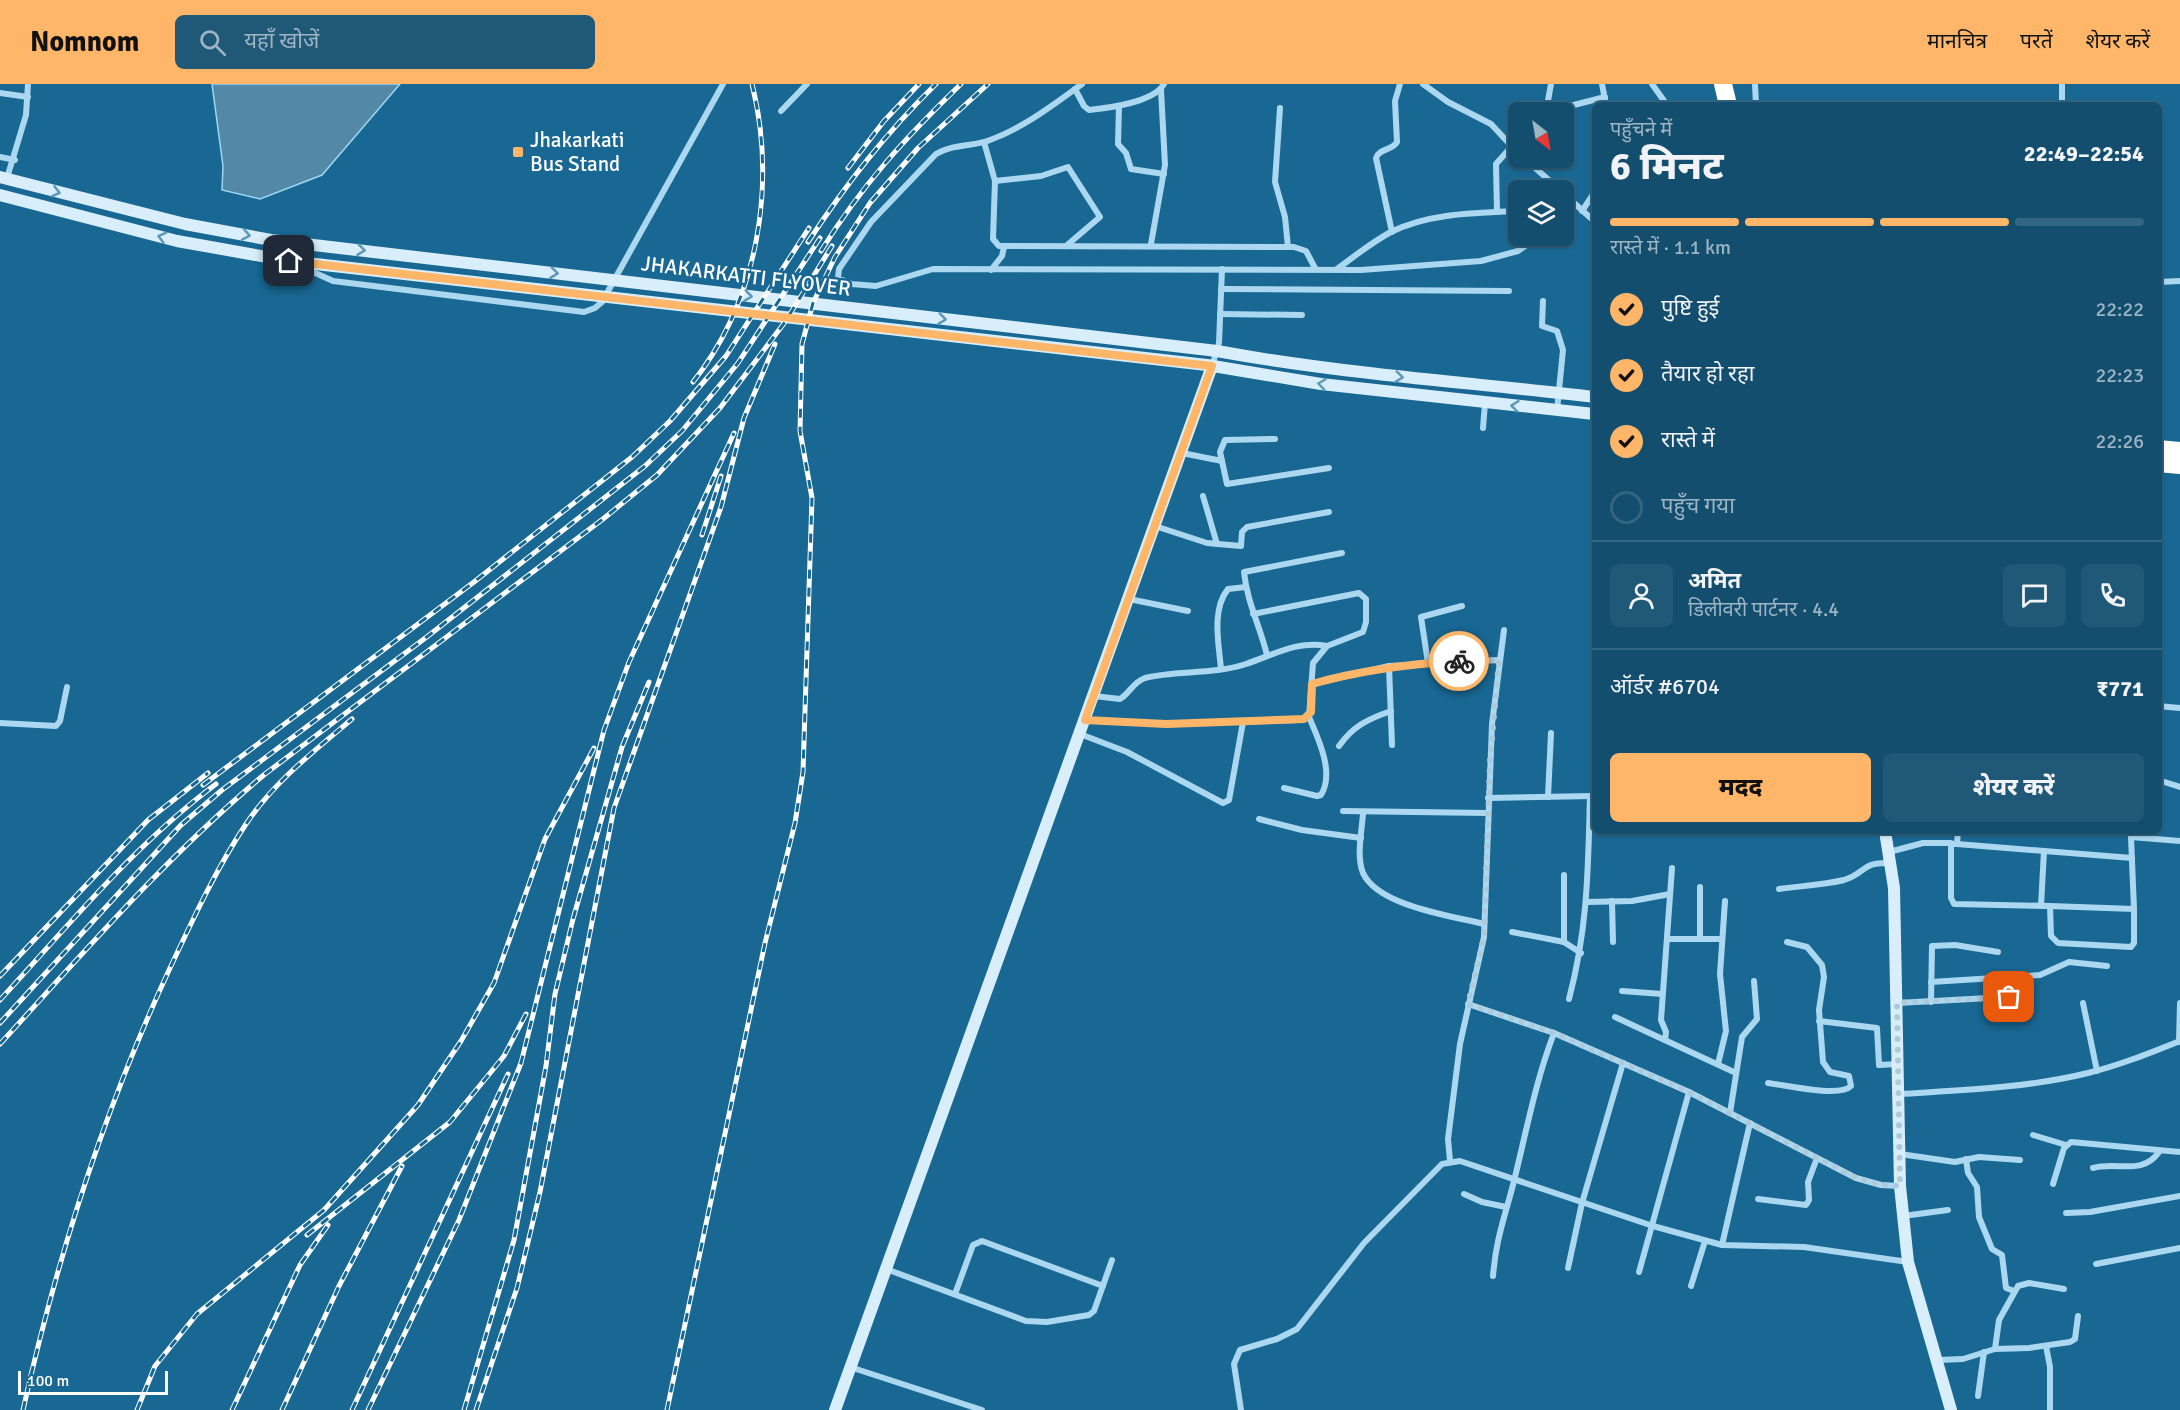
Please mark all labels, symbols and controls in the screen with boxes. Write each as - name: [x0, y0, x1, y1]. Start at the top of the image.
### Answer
- search box: [175, 15, 595, 69]
- text: Nomnom: [30, 25, 139, 59]
- icon: search: [196, 26, 229, 59]
- text: यहाँ खोजें: [244, 27, 319, 54]
- text: मानचित्र: [1927, 28, 1987, 54]
- text: परतें: [2020, 28, 2053, 54]
- text: शेयर करें: [2086, 28, 2150, 54]
- north arrow: [1508, 102, 1574, 168]
- map controls: [1508, 102, 1574, 246]
- text: पहुँचने में: [1610, 117, 1672, 142]
- place label: Jhakarkati Bus Stand: [530, 127, 625, 177]
- text: 22:49–22:54: [2024, 140, 2144, 167]
- text: 6 मिनट: [1610, 142, 1724, 190]
- marker: Jhakarkati Bus Stand: [511, 145, 525, 159]
- button: layers: [1508, 180, 1574, 246]
- one-way arrow: [51, 185, 61, 197]
- one-way arrow: [242, 229, 251, 241]
- one-way arrow: [157, 232, 168, 244]
- pin: [263, 235, 314, 286]
- text: रास्ते में · 1.1 km: [1610, 235, 1731, 260]
- icon: home: [272, 244, 305, 277]
- one-way arrow: [356, 244, 365, 256]
- street label: JHAKARKATTI FLYOVER: [640, 250, 852, 302]
- one-way arrow: [550, 267, 559, 279]
- one-way arrow: [743, 290, 752, 302]
- icon: check: [1610, 293, 1643, 326]
- text: पुष्टि हुई: [1661, 294, 1719, 321]
- text: 22:22: [2095, 297, 2144, 322]
- one-way arrow: [937, 312, 946, 325]
- icon: check: [1610, 359, 1643, 392]
- text: तैयार हो रहा: [1661, 360, 1754, 387]
- text: 22:23: [2095, 363, 2144, 388]
- one-way arrow: [1395, 370, 1404, 383]
- one-way arrow: [1317, 378, 1326, 390]
- one-way arrow: [1511, 400, 1520, 413]
- icon: check: [1610, 425, 1643, 458]
- text: रास्ते में: [1661, 426, 1715, 453]
- text: 22:26: [2095, 429, 2144, 454]
- text: पहुँच गया: [1661, 492, 1735, 519]
- button: person: [1610, 564, 1673, 627]
- button: chat: [2003, 564, 2066, 627]
- button: phone: [2081, 564, 2144, 627]
- text: अमित: [1688, 567, 1741, 594]
- text: डिलीवरी पार्टनर · 4.4: [1688, 597, 1839, 622]
- courier: [1429, 631, 1489, 691]
- icon: bike: [1443, 645, 1476, 678]
- text: ऑर्डर #6704: [1610, 673, 1720, 700]
- text: ₹771: [2096, 675, 2144, 702]
- button: मदद: [1610, 753, 1871, 822]
- button: शेयर करें: [1883, 753, 2144, 822]
- pin: [1983, 971, 2034, 1022]
- icon: bag: [1992, 980, 2025, 1013]
- scale bar: [18, 1368, 168, 1396]
- text: 100 m: [27, 1371, 69, 1391]

